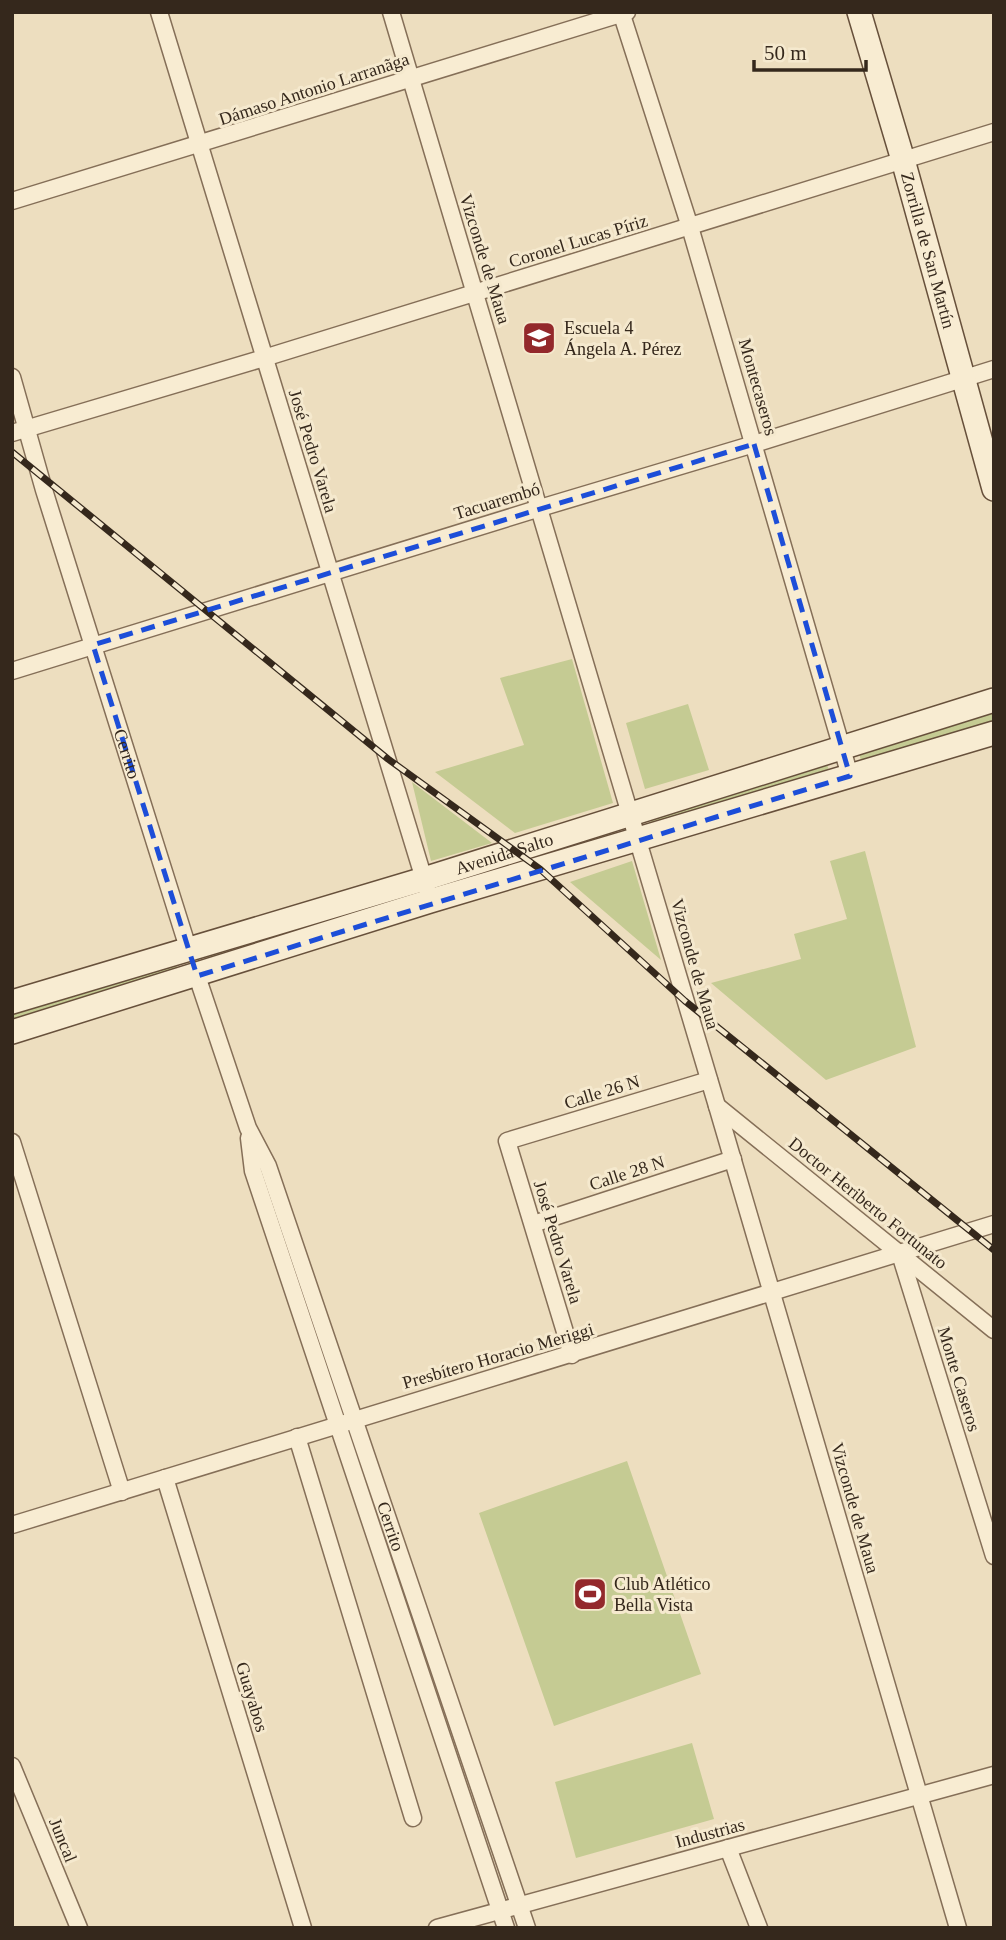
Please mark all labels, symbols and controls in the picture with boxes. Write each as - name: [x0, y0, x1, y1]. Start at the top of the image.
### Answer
- scale bar: [754, 28, 866, 72]
- text: 50 m: [764, 41, 807, 65]
- street label: Dámaso Antonio Larranãga: [216, 49, 412, 129]
- street label: Zorrilla de San Martín: [897, 170, 959, 331]
- street label: Vizconde de Maua: [456, 192, 514, 326]
- street label: Coronel Lucas Píriz: [506, 210, 650, 272]
- place label: Escuela 4 Ángela A. Pérez: [564, 318, 681, 359]
- school or university icon: Escuela 4 Ángela A. Pérez: [520, 319, 558, 357]
- street label: Montecaseros: [735, 336, 781, 438]
- street label: José Pedro Varela: [285, 387, 341, 515]
- street label: Tacuarembó: [452, 478, 542, 524]
- street label: Cerrito: [110, 726, 144, 781]
- street label: Avenida Salto: [453, 829, 555, 879]
- street label: Vizconde de Maua: [667, 896, 723, 1032]
- street label: Calle 26 N: [562, 1071, 642, 1113]
- street label: Doctor Heriberto Fortunato: [785, 1133, 951, 1273]
- street label: Calle 28 N: [587, 1151, 667, 1195]
- street label: José Pedro Varela: [530, 1178, 586, 1306]
- street label: Presbítero Horacio Meriggi: [400, 1319, 596, 1393]
- street label: Monte Caseros: [934, 1324, 984, 1434]
- street label: Vizconde de Maua: [827, 1440, 883, 1576]
- street label: Cerrito: [373, 1499, 408, 1554]
- place label: Club Atlético Bella Vista: [614, 1574, 711, 1615]
- sports icon: Club Atlético Bella Vista: [571, 1575, 609, 1613]
- street label: Guayabos: [232, 1660, 272, 1734]
- street label: Industrias: [673, 1814, 747, 1852]
- street label: Juncal: [45, 1815, 81, 1865]

